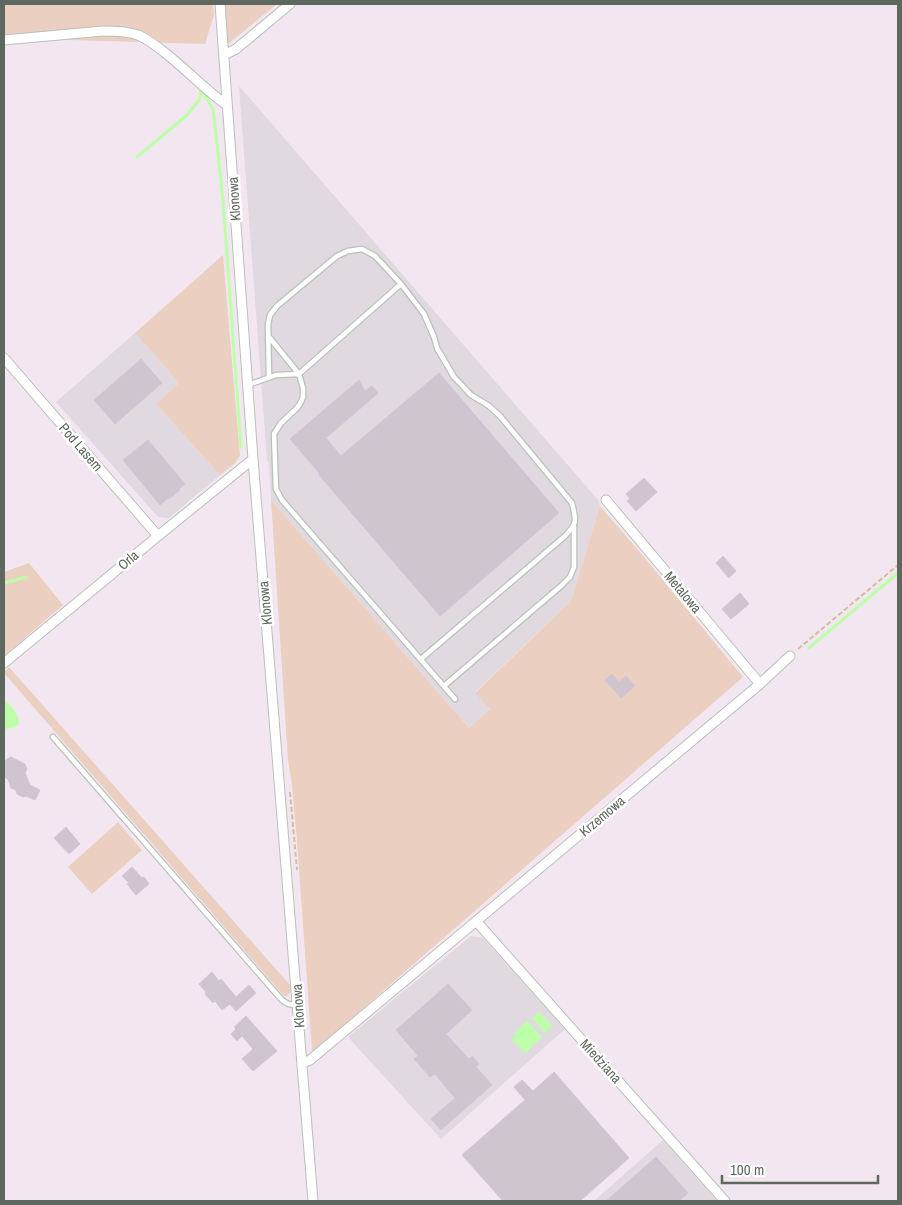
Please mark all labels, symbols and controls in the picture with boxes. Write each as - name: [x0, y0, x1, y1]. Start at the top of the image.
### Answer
- street label: Klonowa: [223, 176, 245, 222]
- street label: Pod Lasem: [55, 419, 107, 475]
- street label: Orla: [114, 546, 143, 574]
- street label: Metalowa: [660, 567, 706, 617]
- street label: Klonowa: [254, 580, 276, 626]
- street label: Krzemowa: [575, 791, 629, 840]
- street label: Klonowa: [287, 983, 309, 1029]
- street label: Miedziana: [576, 1035, 626, 1087]
- scale bar: [722, 1152, 878, 1184]
- text: 100 m: [730, 1159, 764, 1180]

